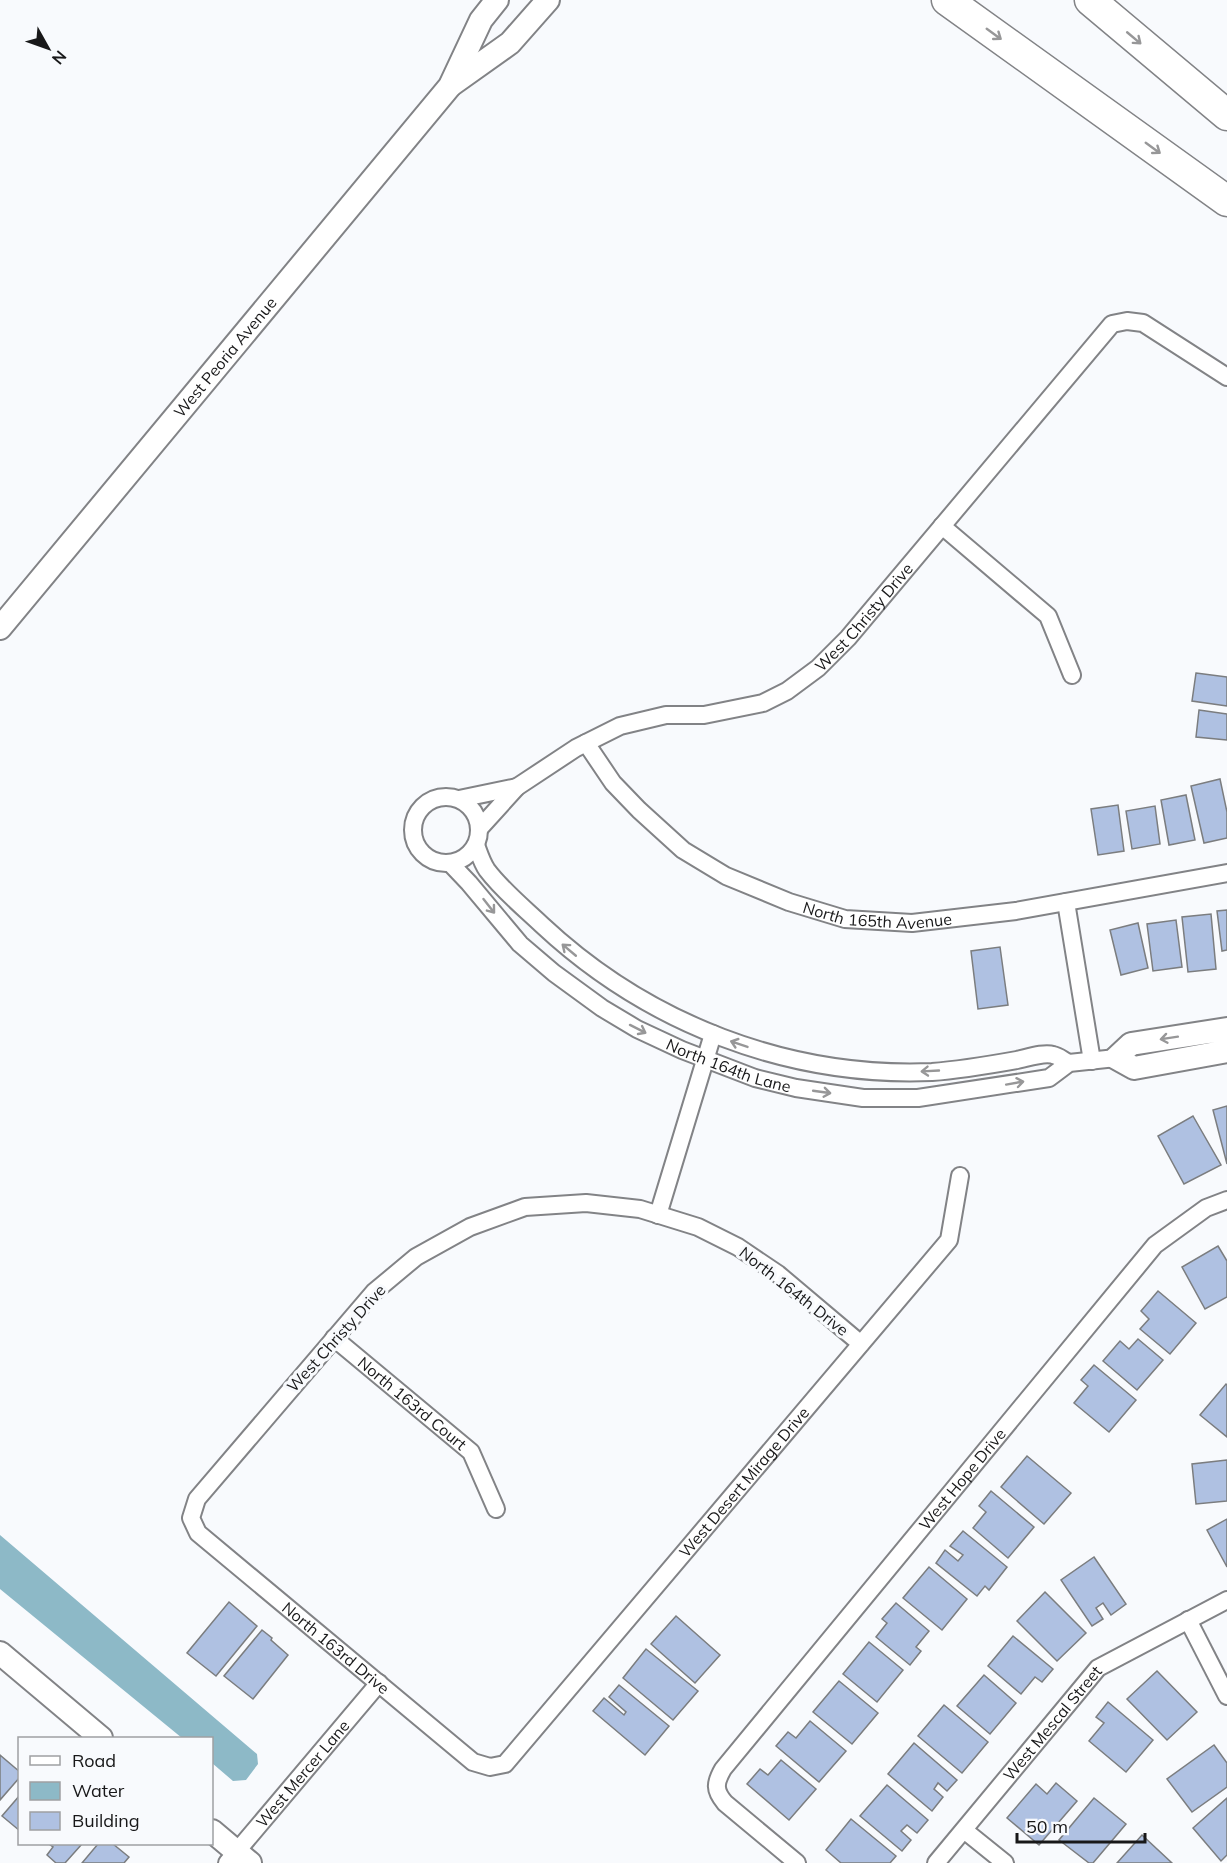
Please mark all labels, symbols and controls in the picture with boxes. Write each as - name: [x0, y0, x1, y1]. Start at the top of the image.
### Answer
- north arrow: [18, 18, 78, 78]
- one-way arrow: [986, 28, 1002, 40]
- one-way arrow: [1126, 31, 1142, 44]
- text: N: [48, 47, 71, 69]
- one-way arrow: [1144, 141, 1160, 154]
- street label: West Peoria Avenue: [169, 293, 281, 421]
- street label: West Christy Drive: [811, 559, 917, 675]
- street label: North 165th Avenue: [801, 897, 953, 933]
- one-way arrow: [482, 898, 495, 914]
- one-way arrow: [561, 943, 577, 956]
- one-way arrow: [629, 1024, 647, 1036]
- one-way arrow: [1160, 1033, 1180, 1044]
- street label: North 164th Lane: [663, 1034, 793, 1096]
- one-way arrow: [730, 1037, 749, 1048]
- one-way arrow: [921, 1066, 941, 1077]
- one-way arrow: [1005, 1078, 1024, 1089]
- one-way arrow: [811, 1087, 831, 1098]
- street label: North 164th Drive: [735, 1242, 853, 1340]
- street label: West Christy Drive: [282, 1280, 390, 1396]
- street label: North 163rd Court: [354, 1352, 471, 1455]
- street label: West Desert Mirage Drive: [675, 1403, 813, 1561]
- street label: West Hope Drive: [914, 1424, 1010, 1534]
- street label: North 163rd Drive: [278, 1597, 394, 1698]
- street label: West Mescal Street: [999, 1661, 1106, 1785]
- street label: West Mercer Lane: [252, 1716, 353, 1831]
- legend: [18, 1737, 213, 1845]
- text: Road: [72, 1749, 116, 1772]
- text: Water: [72, 1779, 125, 1802]
- scale bar: [1017, 1806, 1144, 1844]
- text: Building: [72, 1809, 140, 1832]
- text: 50 m: [1026, 1815, 1068, 1838]

